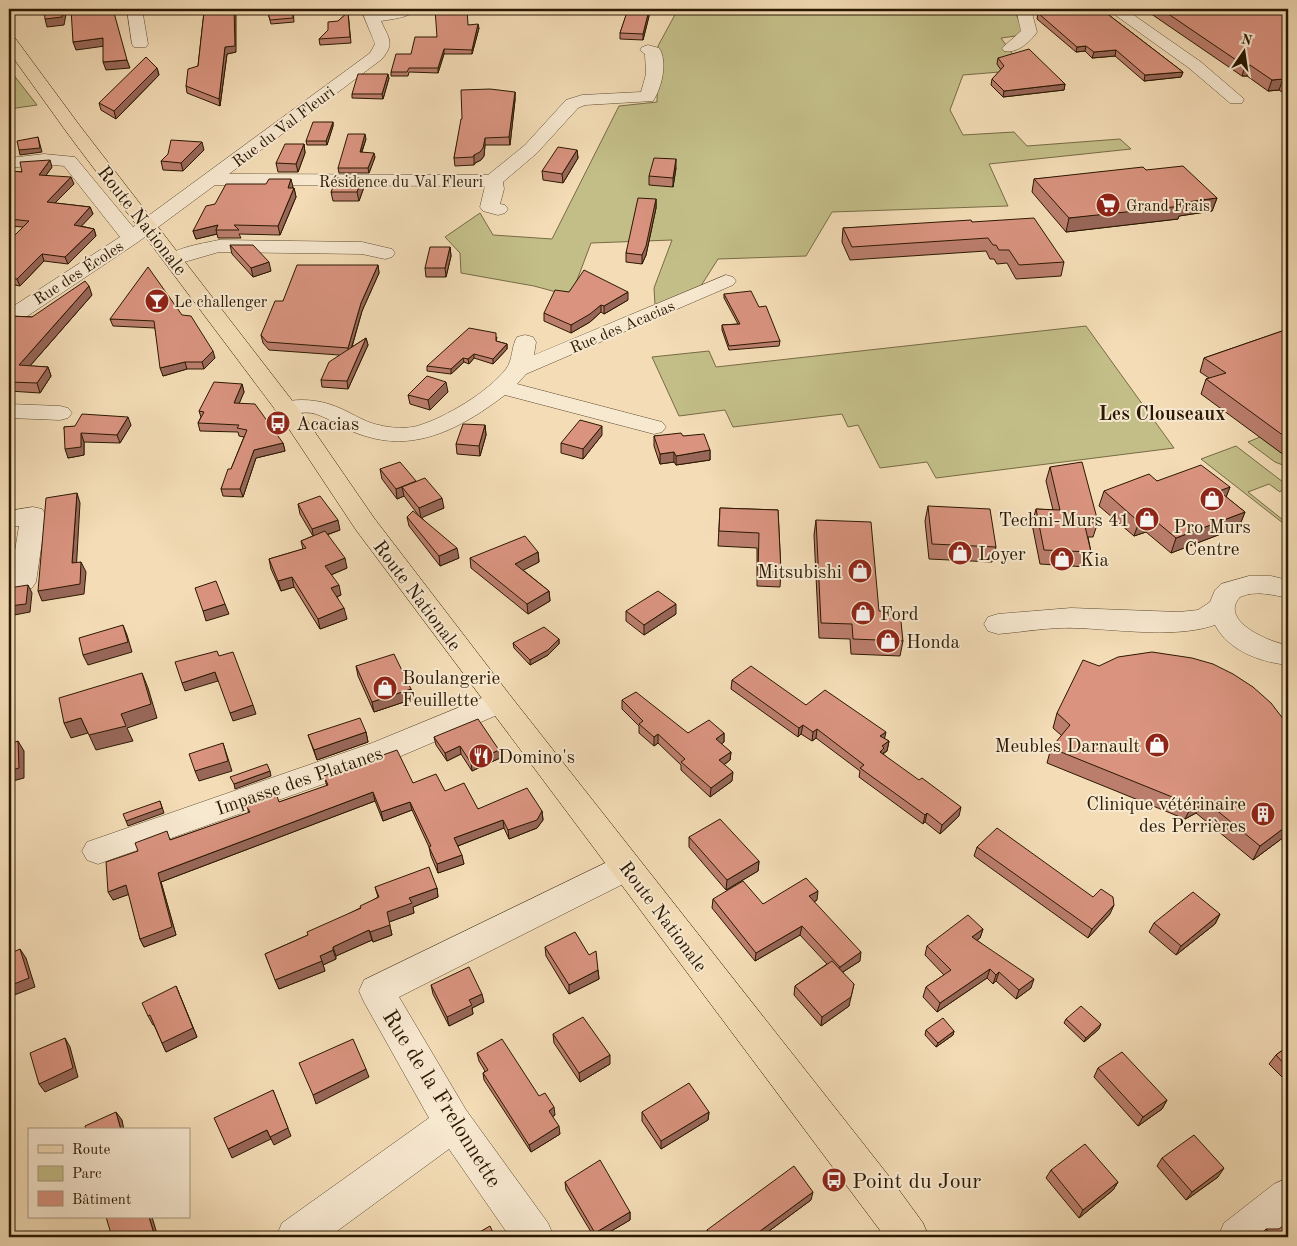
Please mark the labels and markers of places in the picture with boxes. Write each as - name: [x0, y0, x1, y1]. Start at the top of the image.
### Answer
- supermarket icon: Grand Frais: [1095, 192, 1121, 218]
- place label: Grand Frais: [1126, 199, 1210, 215]
- bar icon: Le challenger: [144, 288, 170, 314]
- place label: Le challenger: [174, 295, 268, 311]
- bus stop icon: Acacias: [265, 410, 291, 436]
- place label: Acacias: [296, 416, 359, 435]
- shop icon: Pro Murs Centre: [1199, 486, 1225, 512]
- shop icon: Techni-Murs 41: [1134, 506, 1160, 532]
- place label: Techni-Murs 41: [998, 512, 1130, 531]
- place label: Pro Murs Centre: [1173, 519, 1251, 560]
- shop icon: Loyer: [947, 540, 973, 566]
- place label: Loyer: [978, 546, 1026, 565]
- shop icon: Kia: [1049, 546, 1075, 572]
- place label: Kia: [1080, 552, 1109, 571]
- shop icon: Mitsubishi: [847, 558, 873, 584]
- place label: Mitsubishi: [757, 564, 842, 583]
- shop icon: Ford: [850, 600, 876, 626]
- place label: Ford: [880, 606, 919, 625]
- shop icon: Honda: [875, 628, 901, 654]
- place label: Honda: [906, 634, 961, 653]
- place label: Boulangerie Feuillette: [402, 670, 500, 711]
- shop icon: Boulangerie Feuillette: [372, 675, 398, 701]
- shop icon: Meubles Darnault: [1144, 732, 1170, 758]
- place label: Meubles Darnault: [994, 738, 1140, 757]
- restaurant icon: Domino's: [468, 743, 494, 769]
- place label: Domino's: [498, 749, 575, 768]
- place label: Clinique vétérinaire des Perrières: [1086, 796, 1246, 837]
- building icon: Clinique vétérinaire des Perrières: [1250, 801, 1276, 827]
- bus stop icon: Point du Jour: [821, 1167, 847, 1193]
- place label: Point du Jour: [852, 1171, 981, 1193]

